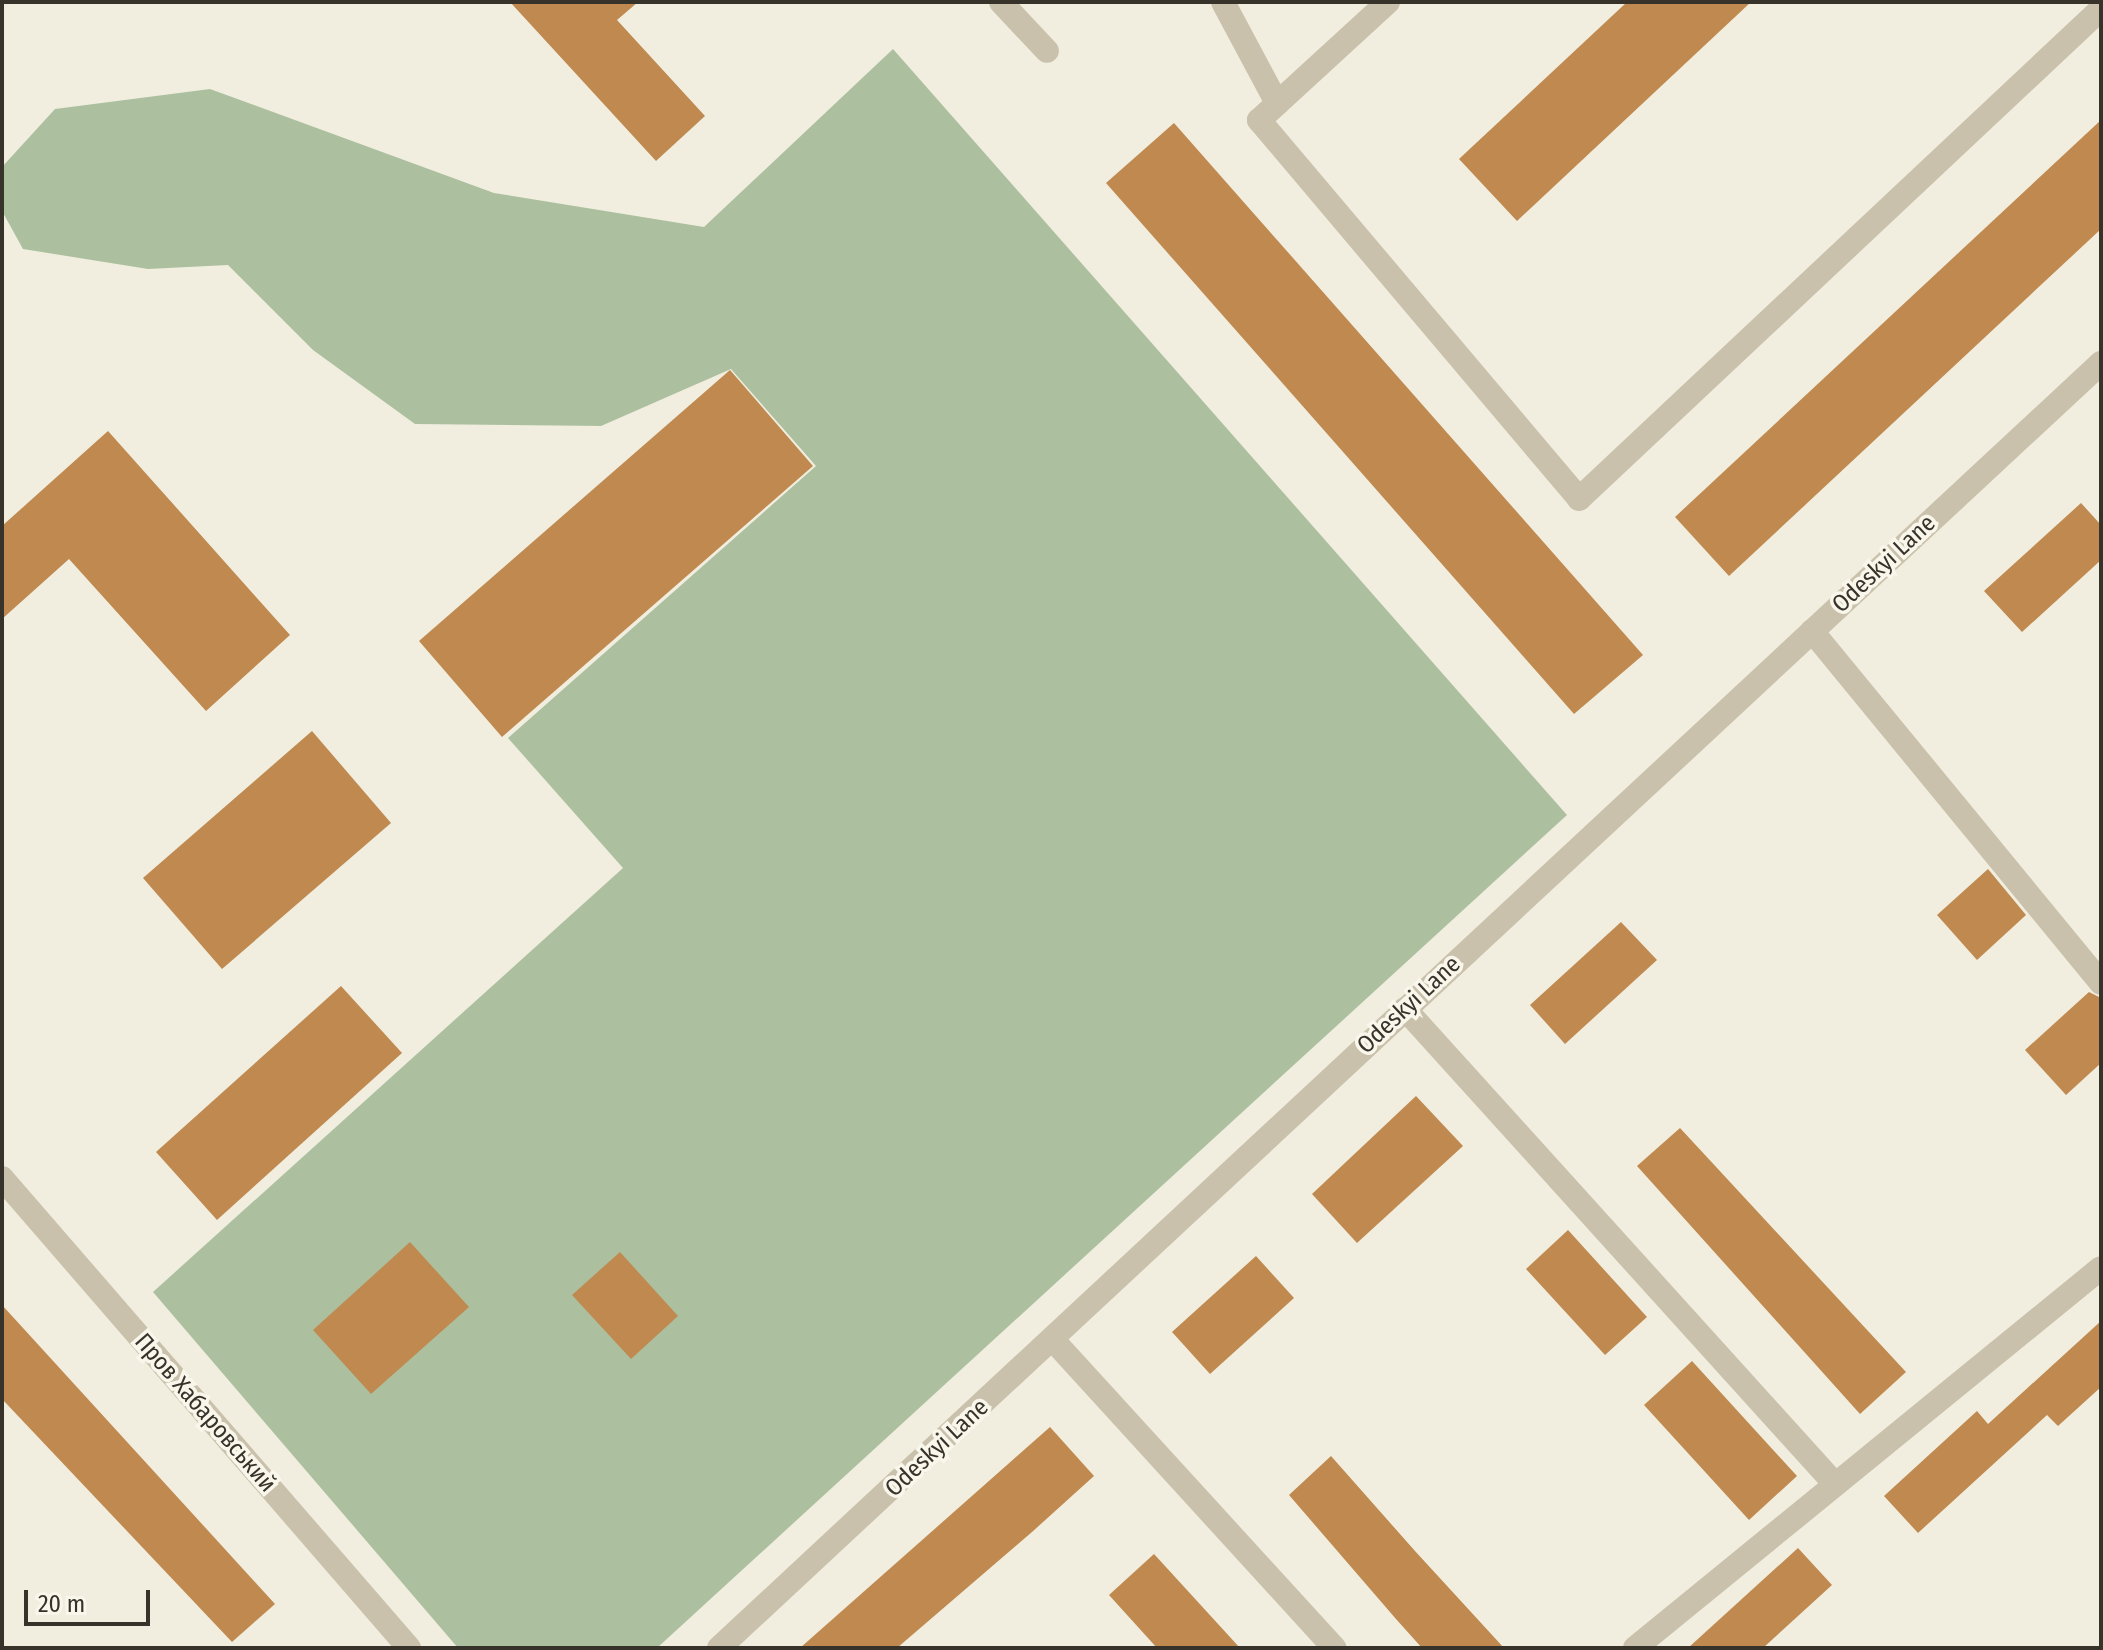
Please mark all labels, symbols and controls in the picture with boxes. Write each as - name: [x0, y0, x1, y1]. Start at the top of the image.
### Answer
- street label: Odeskyi Lane: [1827, 509, 1941, 619]
- street label: Odeskyi Lane: [1352, 950, 1466, 1060]
- street label: Пров Хабаровський: [128, 1328, 282, 1498]
- street label: Odeskyi Lane: [880, 1393, 994, 1503]
- scale bar: [28, 1574, 154, 1624]
- text: 20 m: [38, 1590, 85, 1618]

